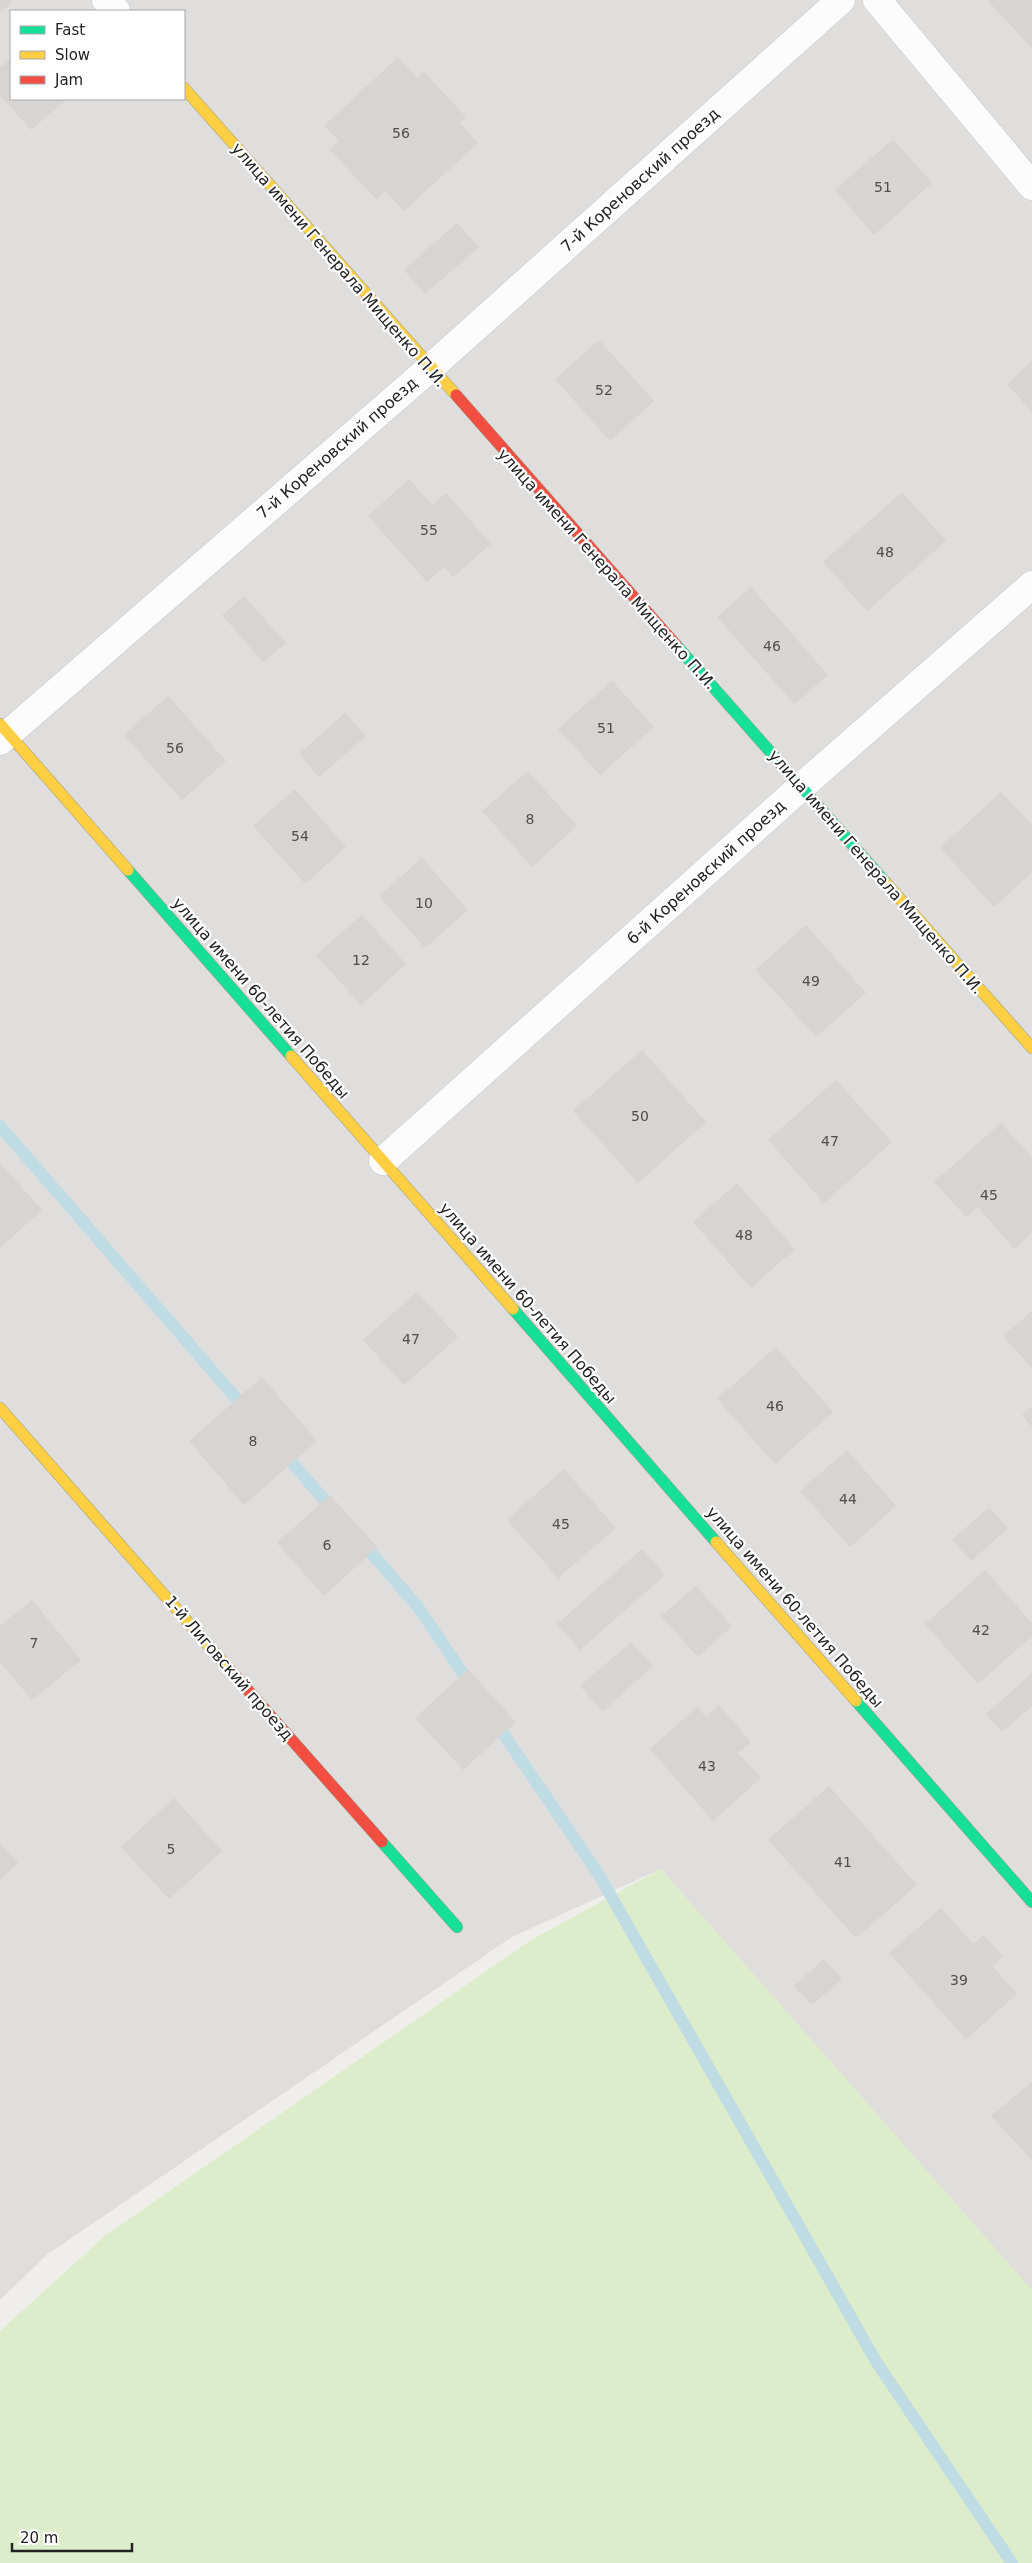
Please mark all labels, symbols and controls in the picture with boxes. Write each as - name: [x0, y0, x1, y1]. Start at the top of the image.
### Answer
- legend: [10, 10, 185, 100]
- text: Fast: [55, 21, 85, 39]
- text: Slow: [55, 46, 90, 64]
- text: Jam: [54, 71, 83, 89]
- street label: 7-й Кореновский проезд: [557, 104, 723, 256]
- house number: 56: [392, 125, 410, 141]
- street label: улица имени Генерала Мищенко П.И.: [228, 139, 450, 391]
- house number: 51: [874, 179, 892, 195]
- street label: 7-й Кореновский проезд: [253, 373, 421, 523]
- house number: 52: [595, 382, 613, 398]
- street label: улица имени Генерала Мищенко П.И.: [494, 445, 720, 693]
- house number: 55: [420, 522, 438, 538]
- house number: 48: [876, 544, 894, 560]
- house number: 46: [763, 638, 781, 654]
- house number: 51: [597, 720, 615, 736]
- house number: 56: [166, 740, 184, 756]
- street label: улица имени Генерала Мищенко П.И.: [765, 746, 987, 998]
- street label: 6-й Кореновский проезд: [623, 796, 789, 948]
- house number: 8: [526, 811, 534, 827]
- house number: 54: [291, 828, 309, 844]
- street label: улица имени 60-летия Победы: [169, 894, 353, 1102]
- house number: 10: [415, 895, 433, 911]
- house number: 12: [352, 952, 370, 968]
- house number: 49: [802, 973, 820, 989]
- house number: 50: [631, 1108, 649, 1124]
- house number: 47: [821, 1133, 839, 1149]
- house number: 45: [980, 1187, 998, 1203]
- street label: улица имени 60-летия Победы: [436, 1199, 620, 1407]
- house number: 48: [735, 1227, 753, 1243]
- house number: 47: [402, 1331, 420, 1347]
- house number: 46: [766, 1398, 784, 1414]
- house number: 8: [249, 1433, 257, 1449]
- house number: 44: [839, 1491, 857, 1507]
- street label: улица имени 60-летия Победы: [703, 1503, 887, 1711]
- house number: 45: [552, 1516, 570, 1532]
- house number: 6: [323, 1537, 332, 1553]
- street label: 1-й Лиговский проезд: [161, 1592, 297, 1744]
- house number: 42: [972, 1622, 990, 1638]
- house number: 7: [30, 1635, 38, 1651]
- house number: 43: [698, 1758, 716, 1774]
- house number: 5: [167, 1841, 175, 1857]
- house number: 41: [834, 1854, 852, 1870]
- house number: 39: [950, 1972, 968, 1988]
- scale bar: [12, 2520, 132, 2552]
- text: 20 m: [20, 2529, 58, 2547]

